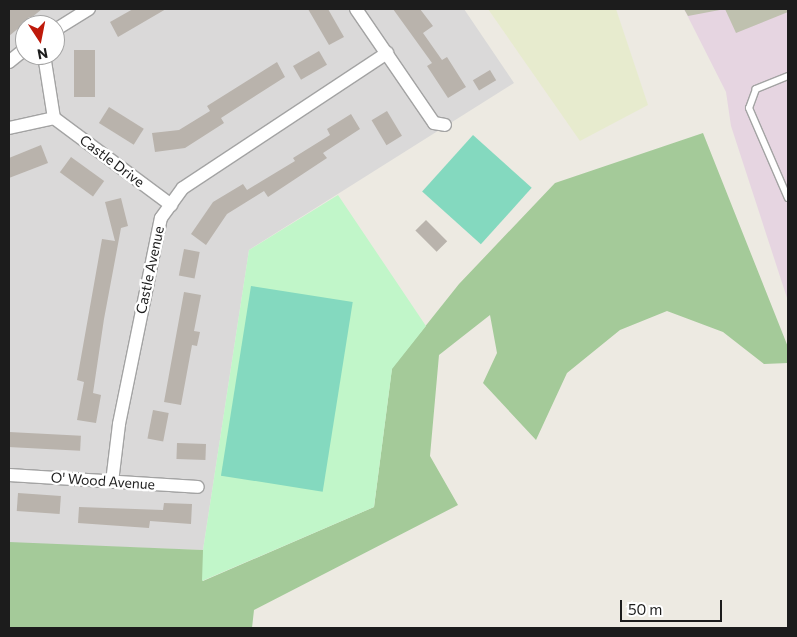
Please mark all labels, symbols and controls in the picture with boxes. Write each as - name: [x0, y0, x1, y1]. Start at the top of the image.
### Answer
- north arrow: [15, 15, 65, 65]
- text: N: [36, 45, 50, 64]
- street label: Castle Drive: [76, 131, 148, 191]
- street label: Castle Avenue: [133, 225, 167, 315]
- street label: O' Wood Avenue: [50, 469, 156, 493]
- scale bar: [622, 590, 724, 622]
- text: 50 m: [628, 600, 662, 618]

